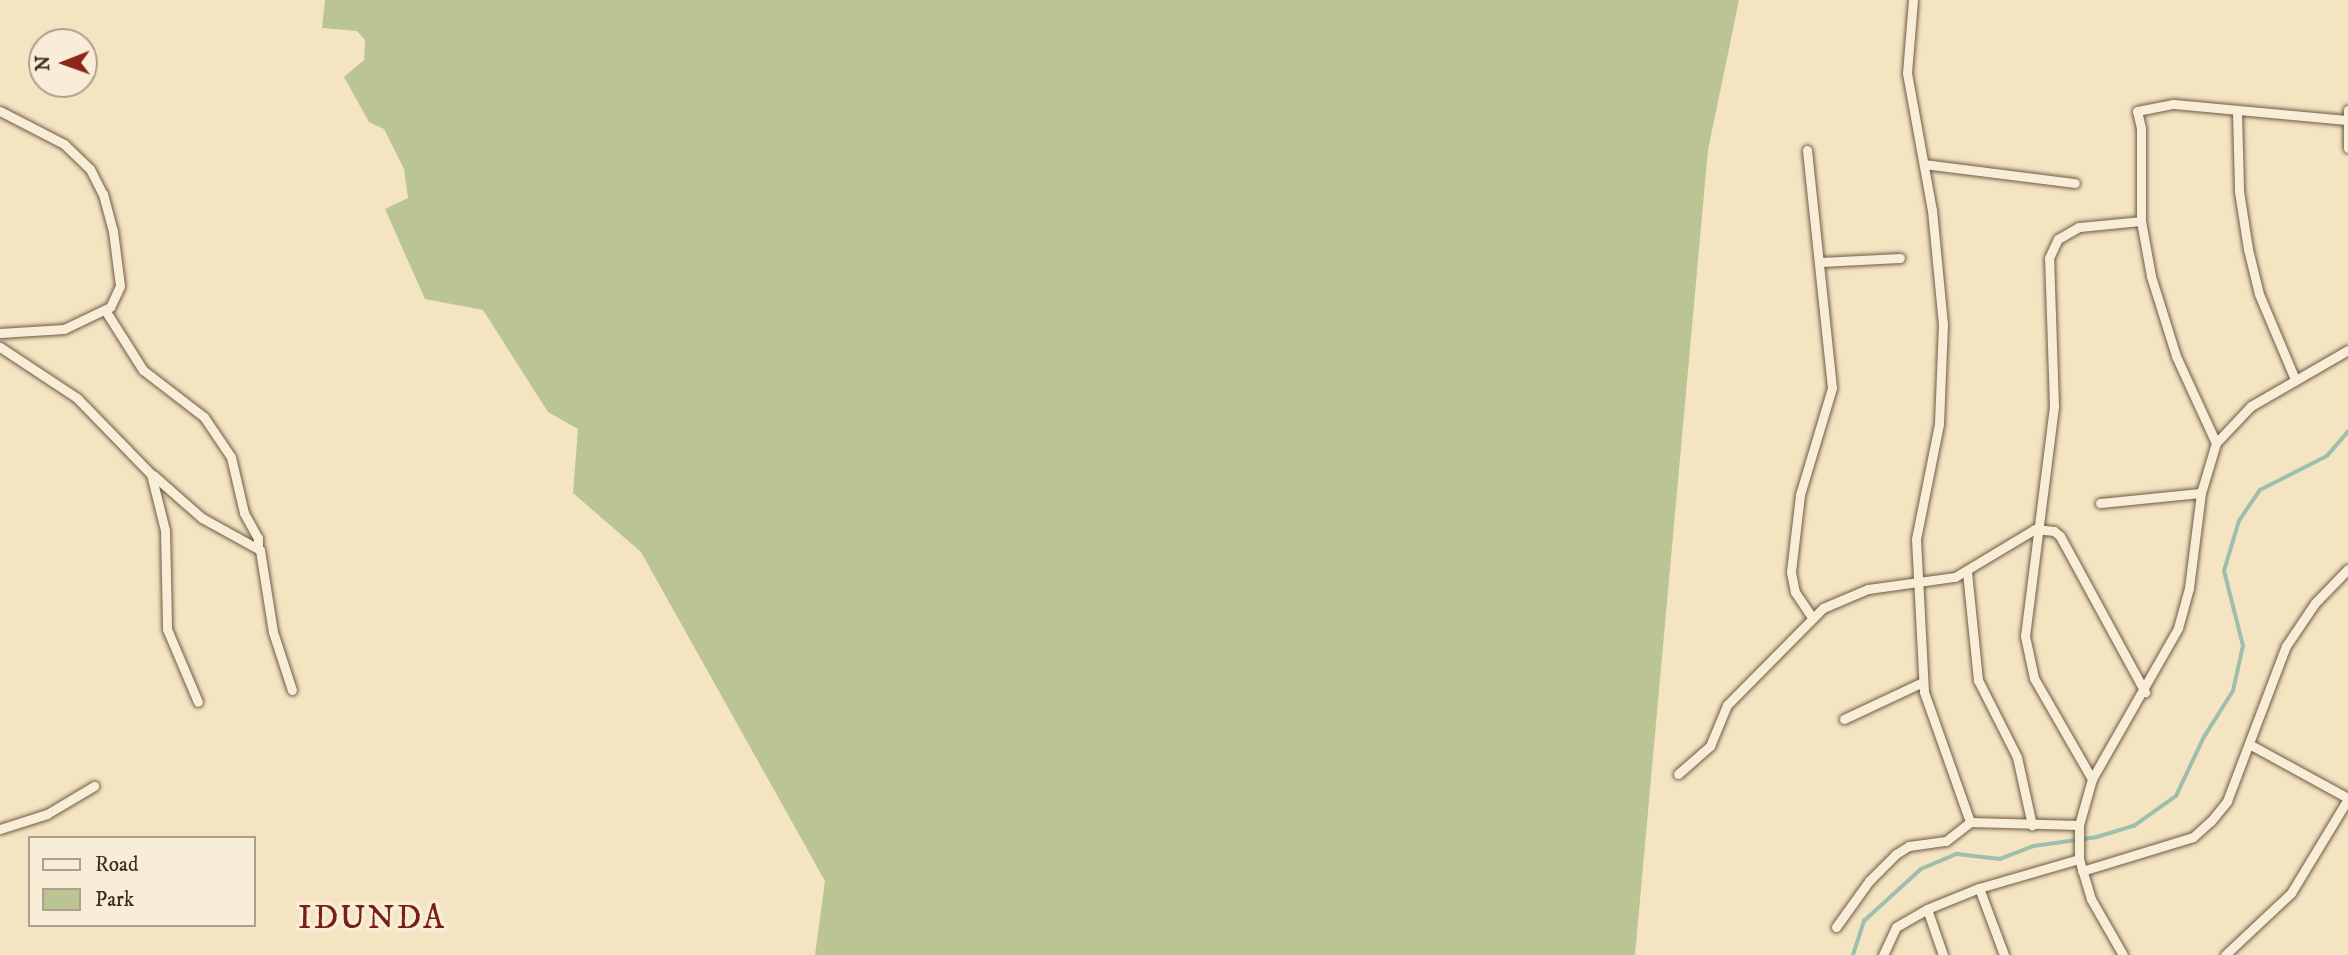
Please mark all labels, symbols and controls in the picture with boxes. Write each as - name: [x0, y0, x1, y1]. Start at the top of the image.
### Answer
- north arrow: [28, 28, 98, 98]
- text: N: [32, 55, 55, 71]
- legend: [28, 836, 256, 927]
- text: Road: [95, 852, 139, 878]
- text: Park: [95, 887, 134, 913]
- district label: IDUNDA: [299, 899, 445, 939]

